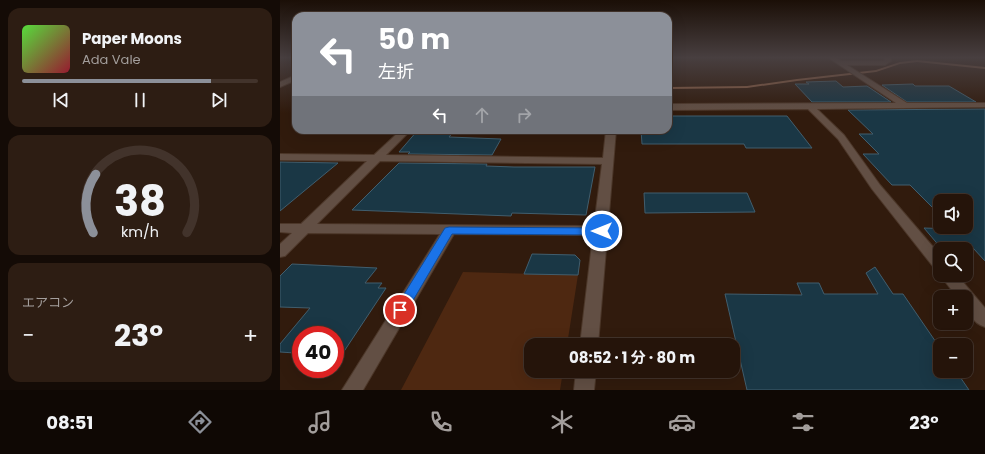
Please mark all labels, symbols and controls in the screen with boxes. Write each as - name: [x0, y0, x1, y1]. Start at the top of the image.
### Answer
- text: 50 m: [378, 20, 450, 59]
- text: Paper Moons: [82, 28, 182, 49]
- icon: left: [312, 28, 364, 80]
- text: Ada Vale: [82, 50, 141, 69]
- text: 左折: [378, 59, 414, 84]
- icon: previous: [50, 89, 72, 111]
- icon: pause: [129, 89, 151, 111]
- icon: next: [208, 89, 230, 111]
- icon: left: [429, 104, 451, 126]
- icon: ahead: [471, 104, 493, 126]
- icon: right: [513, 104, 535, 126]
- text: 38: [114, 172, 166, 231]
- map controls: [933, 194, 973, 378]
- button: sound: [933, 194, 973, 234]
- position arrow: [581, 210, 623, 252]
- text: km/h: [121, 222, 159, 242]
- button: search: [933, 242, 973, 282]
- button: +: [933, 290, 973, 330]
- text: エアコン: [22, 293, 74, 312]
- pin: [383, 293, 417, 327]
- icon: arrive: [389, 299, 411, 321]
- text: 23°: [114, 314, 163, 357]
- text: −: [22, 320, 34, 351]
- text: +: [243, 320, 258, 351]
- speed limit sign: 40: [292, 326, 344, 378]
- button: −: [933, 338, 973, 378]
- text: 08:52 · 1 分 · 80 m: [569, 347, 695, 368]
- icon: directions: [186, 408, 214, 436]
- icon: music: [306, 408, 334, 436]
- icon: phone: [427, 408, 455, 436]
- icon: climate: [548, 408, 576, 436]
- icon: car: [668, 408, 696, 436]
- icon: filters: [789, 408, 817, 436]
- text: 08:51: [46, 410, 93, 435]
- text: 23°: [909, 410, 939, 435]

